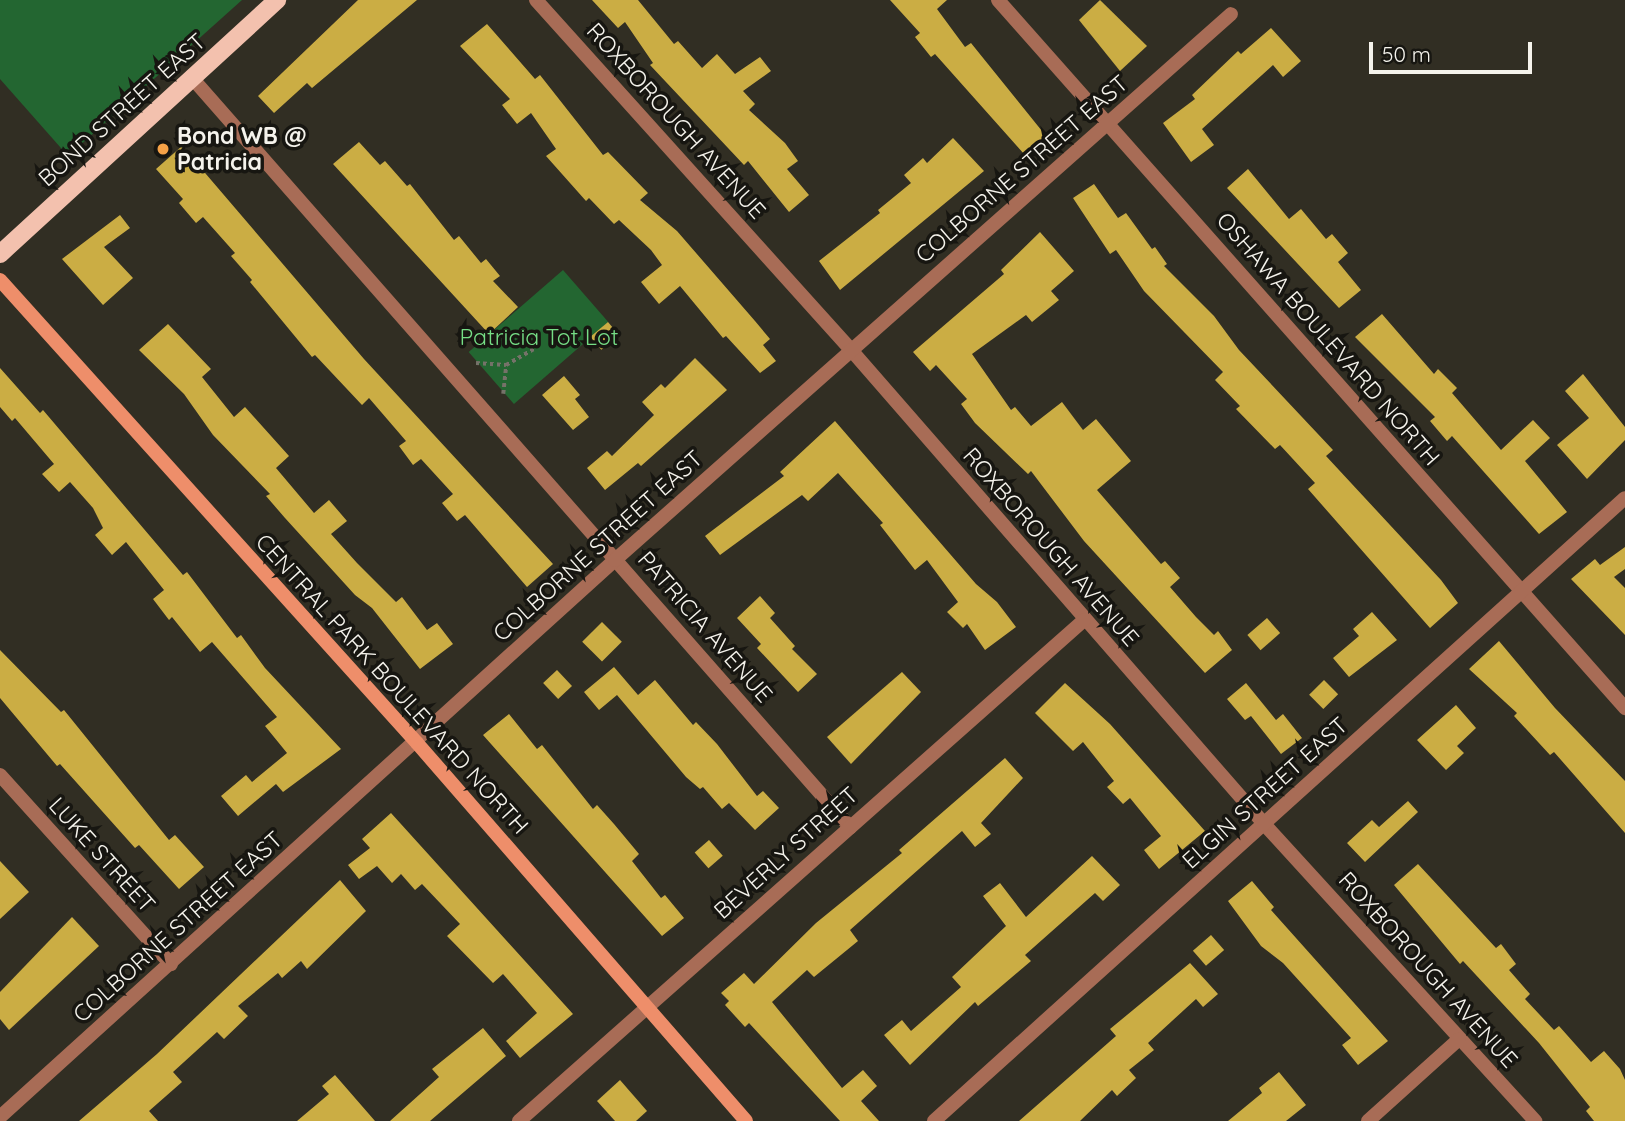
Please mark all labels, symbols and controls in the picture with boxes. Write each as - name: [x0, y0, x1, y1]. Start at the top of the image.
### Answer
- street label: ROXBOROUGH AVENUE: [581, 17, 771, 225]
- street label: BOND STREET EAST: [33, 28, 211, 192]
- scale bar: [1373, 28, 1536, 72]
- text: 50 m: [1382, 41, 1431, 67]
- street label: COLBORNE STREET EAST: [910, 69, 1134, 269]
- place label: Bond WB @ Patricia: [177, 122, 306, 176]
- marker: Bond WB @ Patricia: [155, 141, 171, 157]
- street label: OSHAWA BOULEVARD NORTH: [1211, 207, 1445, 471]
- park label: Patricia Tot Lot: [459, 323, 619, 351]
- street label: ROXBOROUGH AVENUE: [957, 442, 1145, 652]
- street label: COLBORNE STREET EAST: [488, 445, 708, 647]
- street label: CENTRAL PARK BOULEVARD NORTH: [250, 528, 534, 840]
- street label: PATRICIA AVENUE: [632, 546, 778, 708]
- street label: ELGIN STREET EAST: [1177, 711, 1353, 875]
- street label: BEVERLY STREET: [708, 781, 864, 925]
- street label: LUKE STREET: [43, 792, 161, 918]
- street label: COLBORNE STREET EAST: [68, 826, 288, 1028]
- street label: ROXBOROUGH AVENUE: [1333, 866, 1523, 1074]

